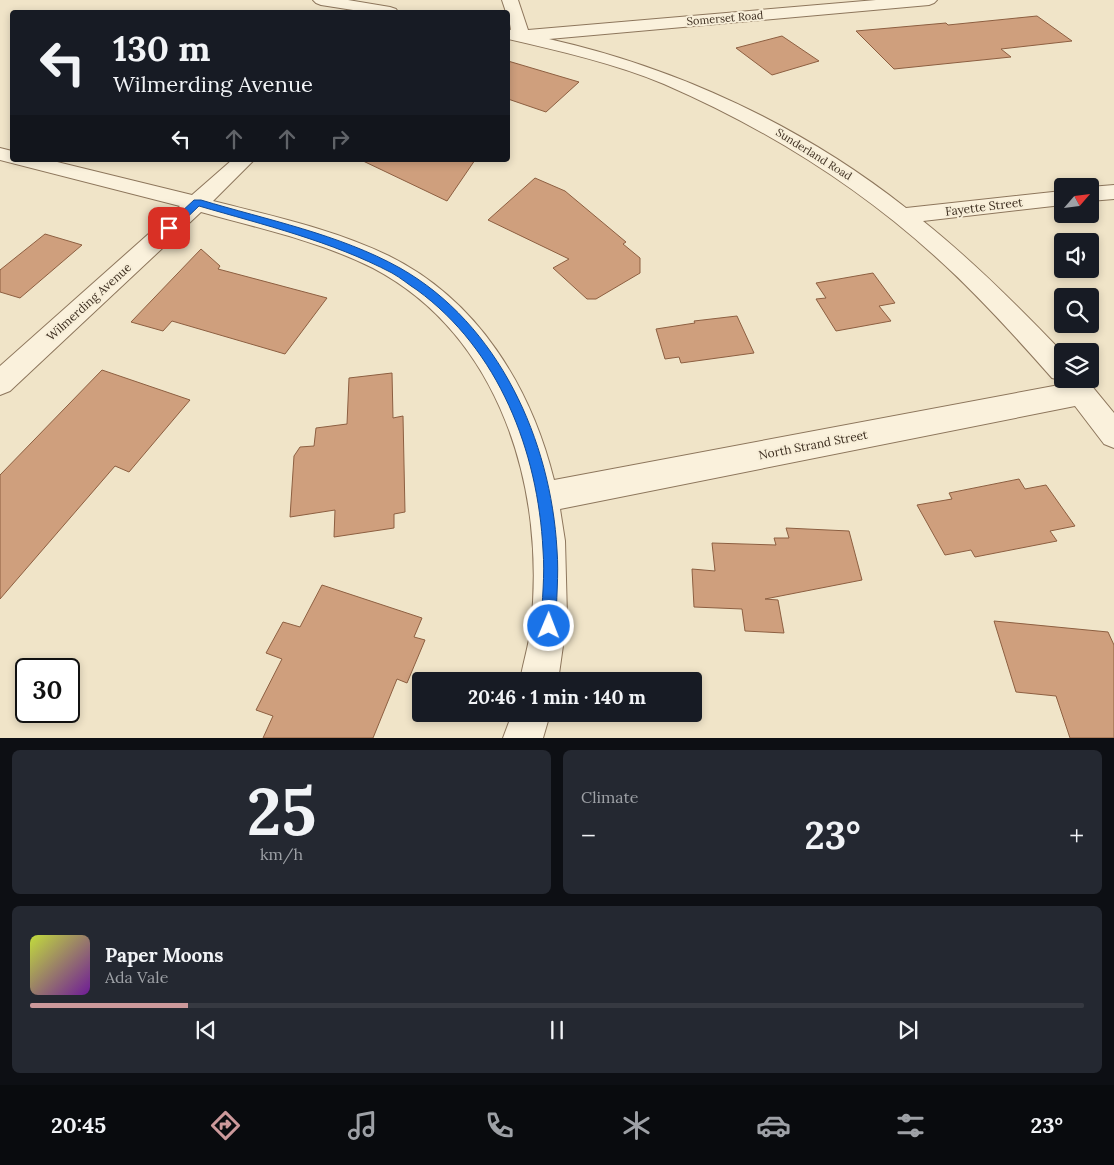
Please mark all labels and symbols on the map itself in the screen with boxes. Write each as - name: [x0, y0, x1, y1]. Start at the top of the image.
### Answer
- street label: Somerset Road: [686, 8, 764, 28]
- street label: Sunderland Road: [773, 125, 855, 183]
- north arrow: [1054, 178, 1099, 222]
- street label: Fayette Street: [944, 194, 1024, 219]
- pin: [148, 207, 190, 249]
- street label: Wilmerding Avenue: [43, 259, 135, 344]
- street label: North Strand Street: [757, 427, 869, 462]
- position arrow: [522, 599, 574, 651]
- speed limit sign: 30: [15, 658, 80, 723]

